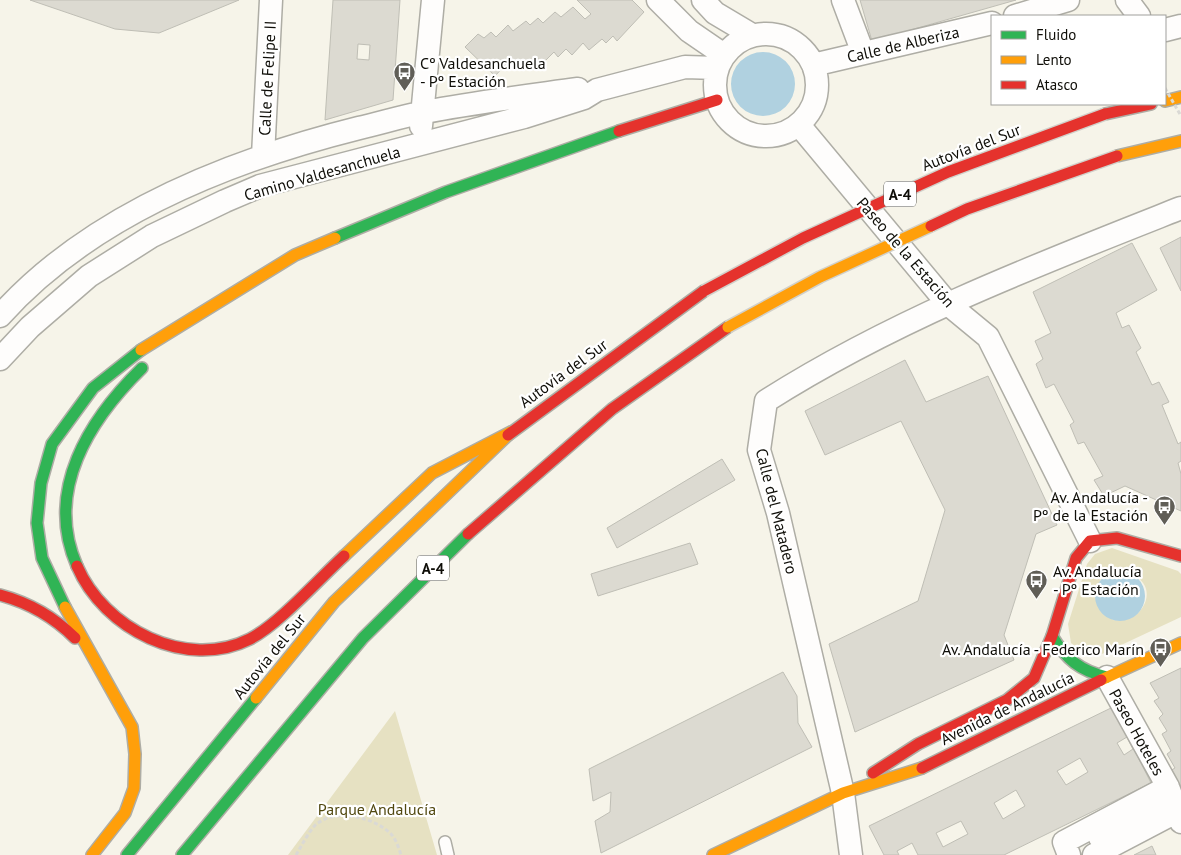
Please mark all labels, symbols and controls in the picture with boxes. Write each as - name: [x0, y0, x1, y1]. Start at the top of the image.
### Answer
- legend: [991, 15, 1166, 105]
- street label: Calle de Felipe II: [254, 20, 280, 136]
- street label: Calle de Alberiza: [845, 21, 961, 67]
- text: Fluido: [1036, 25, 1076, 44]
- text: Lento: [1036, 50, 1072, 69]
- place label: Cº Valdesanchuela - Pº Estación: [420, 53, 546, 91]
- bus stop icon: Cº Valdesanchuela - Pº Estación: [392, 60, 416, 91]
- text: Atasco: [1036, 75, 1078, 94]
- street label: Autovía del Sur: [919, 119, 1024, 175]
- street label: Camino Valdesanchuela: [242, 141, 402, 205]
- road number: A-4: [884, 182, 916, 206]
- street label: Paseo de la Estación: [853, 193, 959, 311]
- street label: Autovía del Sur: [515, 334, 611, 412]
- street label: Calle del Matadero: [752, 446, 802, 576]
- place label: Av. Andalucía - Pº de la Estación: [1033, 487, 1148, 525]
- bus stop icon: Av. Andalucía - Pº de la Estación: [1152, 494, 1176, 525]
- road number: A-4: [417, 556, 449, 580]
- place label: Av. Andalucía - Pº Estación: [1053, 561, 1142, 599]
- bus stop icon: Av. Andalucía - Pº Estación: [1025, 568, 1049, 599]
- street label: Autovía del Sur: [228, 609, 310, 703]
- bus stop icon: Av. Andalucía - Federico Marín: [1148, 637, 1172, 668]
- place label: Av. Andalucía - Federico Marín: [942, 639, 1144, 659]
- street label: Avenida de Andalucía: [937, 667, 1077, 749]
- street label: Paseo Hoteles: [1105, 685, 1169, 779]
- park label: Parque Andalucía: [318, 799, 436, 819]

